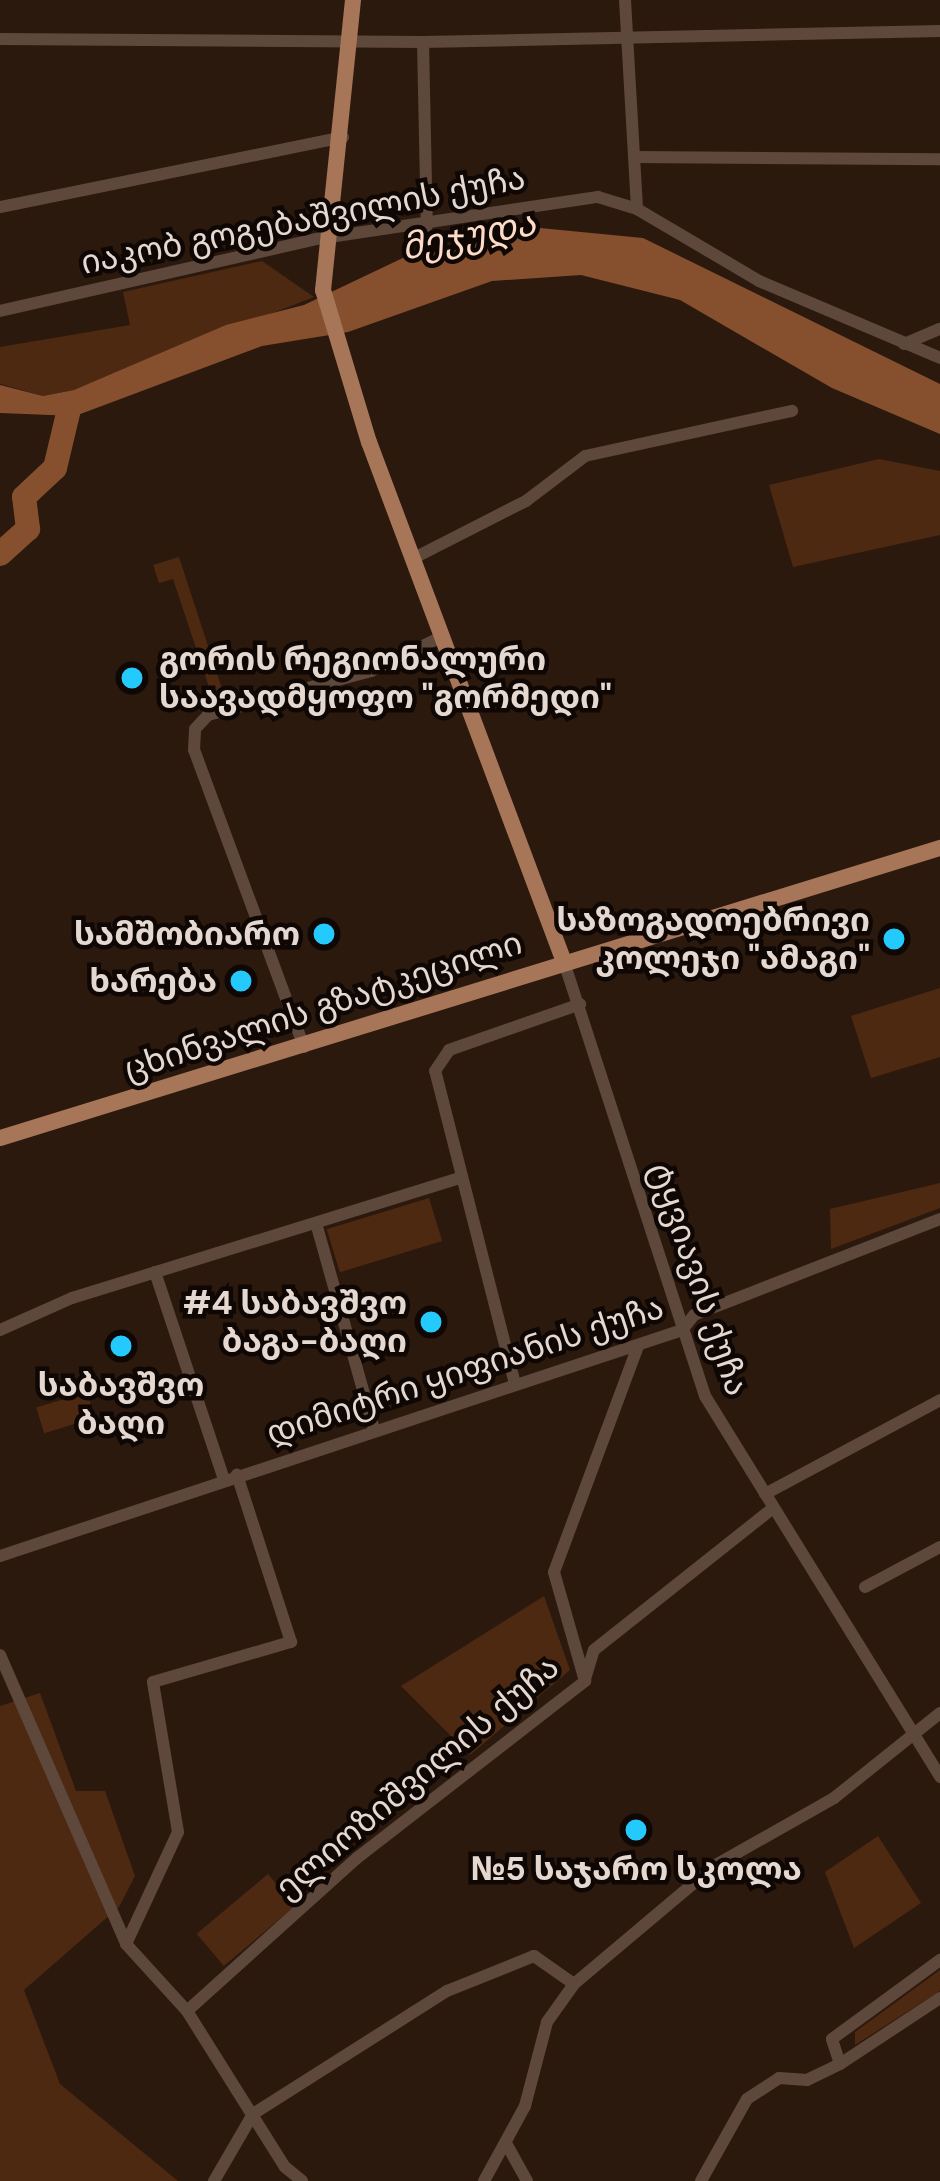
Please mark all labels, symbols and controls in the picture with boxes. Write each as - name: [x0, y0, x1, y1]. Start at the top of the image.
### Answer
- street label: იაკობ გოგებაშვილის ქუჩა: [78, 157, 528, 283]
- water label: მეჯუდა: [397, 201, 539, 269]
- place label: გორის რეგიონალური საავადმყოფო "გორმედი": [159, 639, 612, 717]
- marker: გორის რეგიონალური საავადმყოფო "გორმედი": [116, 662, 148, 694]
- place label: საზოგადოებრივი კოლეჯი "ამაგი": [557, 900, 870, 978]
- place label: სამშობიარო: [74, 914, 300, 954]
- marker: სამშობიარო: [311, 921, 337, 947]
- street label: ცხინვალის გზატკეცილი: [119, 923, 527, 1089]
- marker: საზოგადოებრივი კოლეჯი "ამაგი": [881, 926, 907, 952]
- place label: ხარება: [89, 961, 217, 1001]
- marker: ხარება: [228, 968, 254, 994]
- street label: ტყვიავის ქუჩა: [641, 1157, 757, 1401]
- place label: #4 საბავშვო ბაგა-ბაღი: [183, 1283, 407, 1361]
- street label: დიმიტრი ყიფიანის ქუჩა: [261, 1287, 669, 1453]
- marker: #4 საბავშვო ბაგა-ბაღი: [418, 1309, 444, 1335]
- marker: საბავშვო ბაღი: [108, 1333, 134, 1359]
- place label: საბავშვო ბაღი: [38, 1365, 204, 1443]
- street label: ელიოზიშვილის ქუჩა: [267, 1647, 567, 1907]
- marker: №5 საჯარო სკოლა: [623, 1817, 649, 1843]
- place label: №5 საჯარო სკოლა: [470, 1849, 802, 1889]

